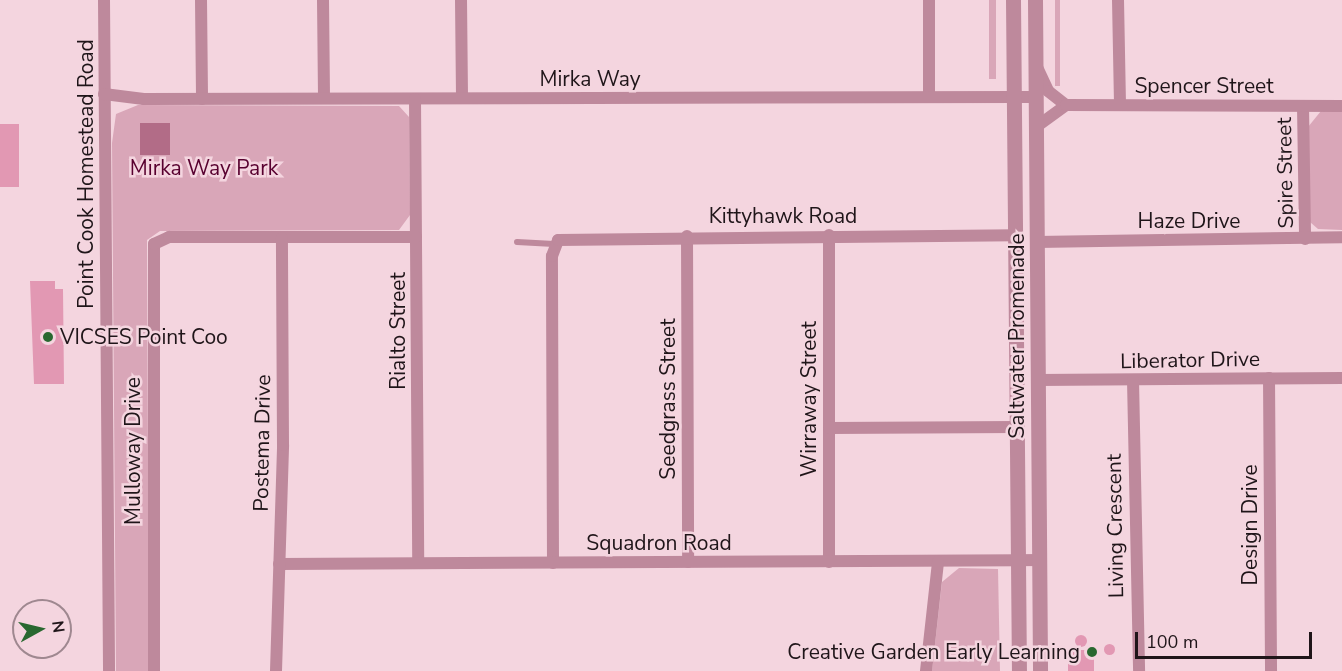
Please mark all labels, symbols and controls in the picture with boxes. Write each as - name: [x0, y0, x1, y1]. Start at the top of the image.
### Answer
- street label: Point Cook Homestead Road: [73, 39, 99, 309]
- street label: Mirka Way: [539, 66, 641, 92]
- street label: Spencer Street: [1134, 73, 1274, 99]
- street label: Spire Street: [1271, 117, 1299, 229]
- park label: Mirka Way Park: [130, 155, 278, 181]
- street label: Kittyhawk Road: [709, 203, 857, 229]
- street label: Haze Drive: [1138, 208, 1240, 234]
- street label: Saltwater Promenade: [1004, 233, 1030, 439]
- street label: Rialto Street: [385, 272, 411, 390]
- street label: Seedgrass Street: [655, 318, 681, 480]
- street label: Wirraway Street: [796, 321, 822, 477]
- place label: VICSES Point Coo: [60, 324, 228, 350]
- marker: VICSES Point Coo: [41, 330, 55, 344]
- street label: Liberator Drive: [1120, 346, 1260, 374]
- street label: Postema Drive: [248, 374, 276, 512]
- street label: Mulloway Drive: [120, 377, 146, 525]
- street label: Living Crescent: [1101, 454, 1129, 598]
- street label: Design Drive: [1237, 464, 1263, 586]
- street label: Squadron Road: [586, 530, 732, 556]
- north arrow: [12, 599, 72, 659]
- text: N: [46, 619, 70, 634]
- scale bar: [1138, 620, 1315, 658]
- text: 100 m: [1146, 630, 1198, 654]
- place label: Creative Garden Early Learning: [787, 639, 1080, 665]
- marker: Creative Garden Early Learning: [1085, 645, 1099, 659]

